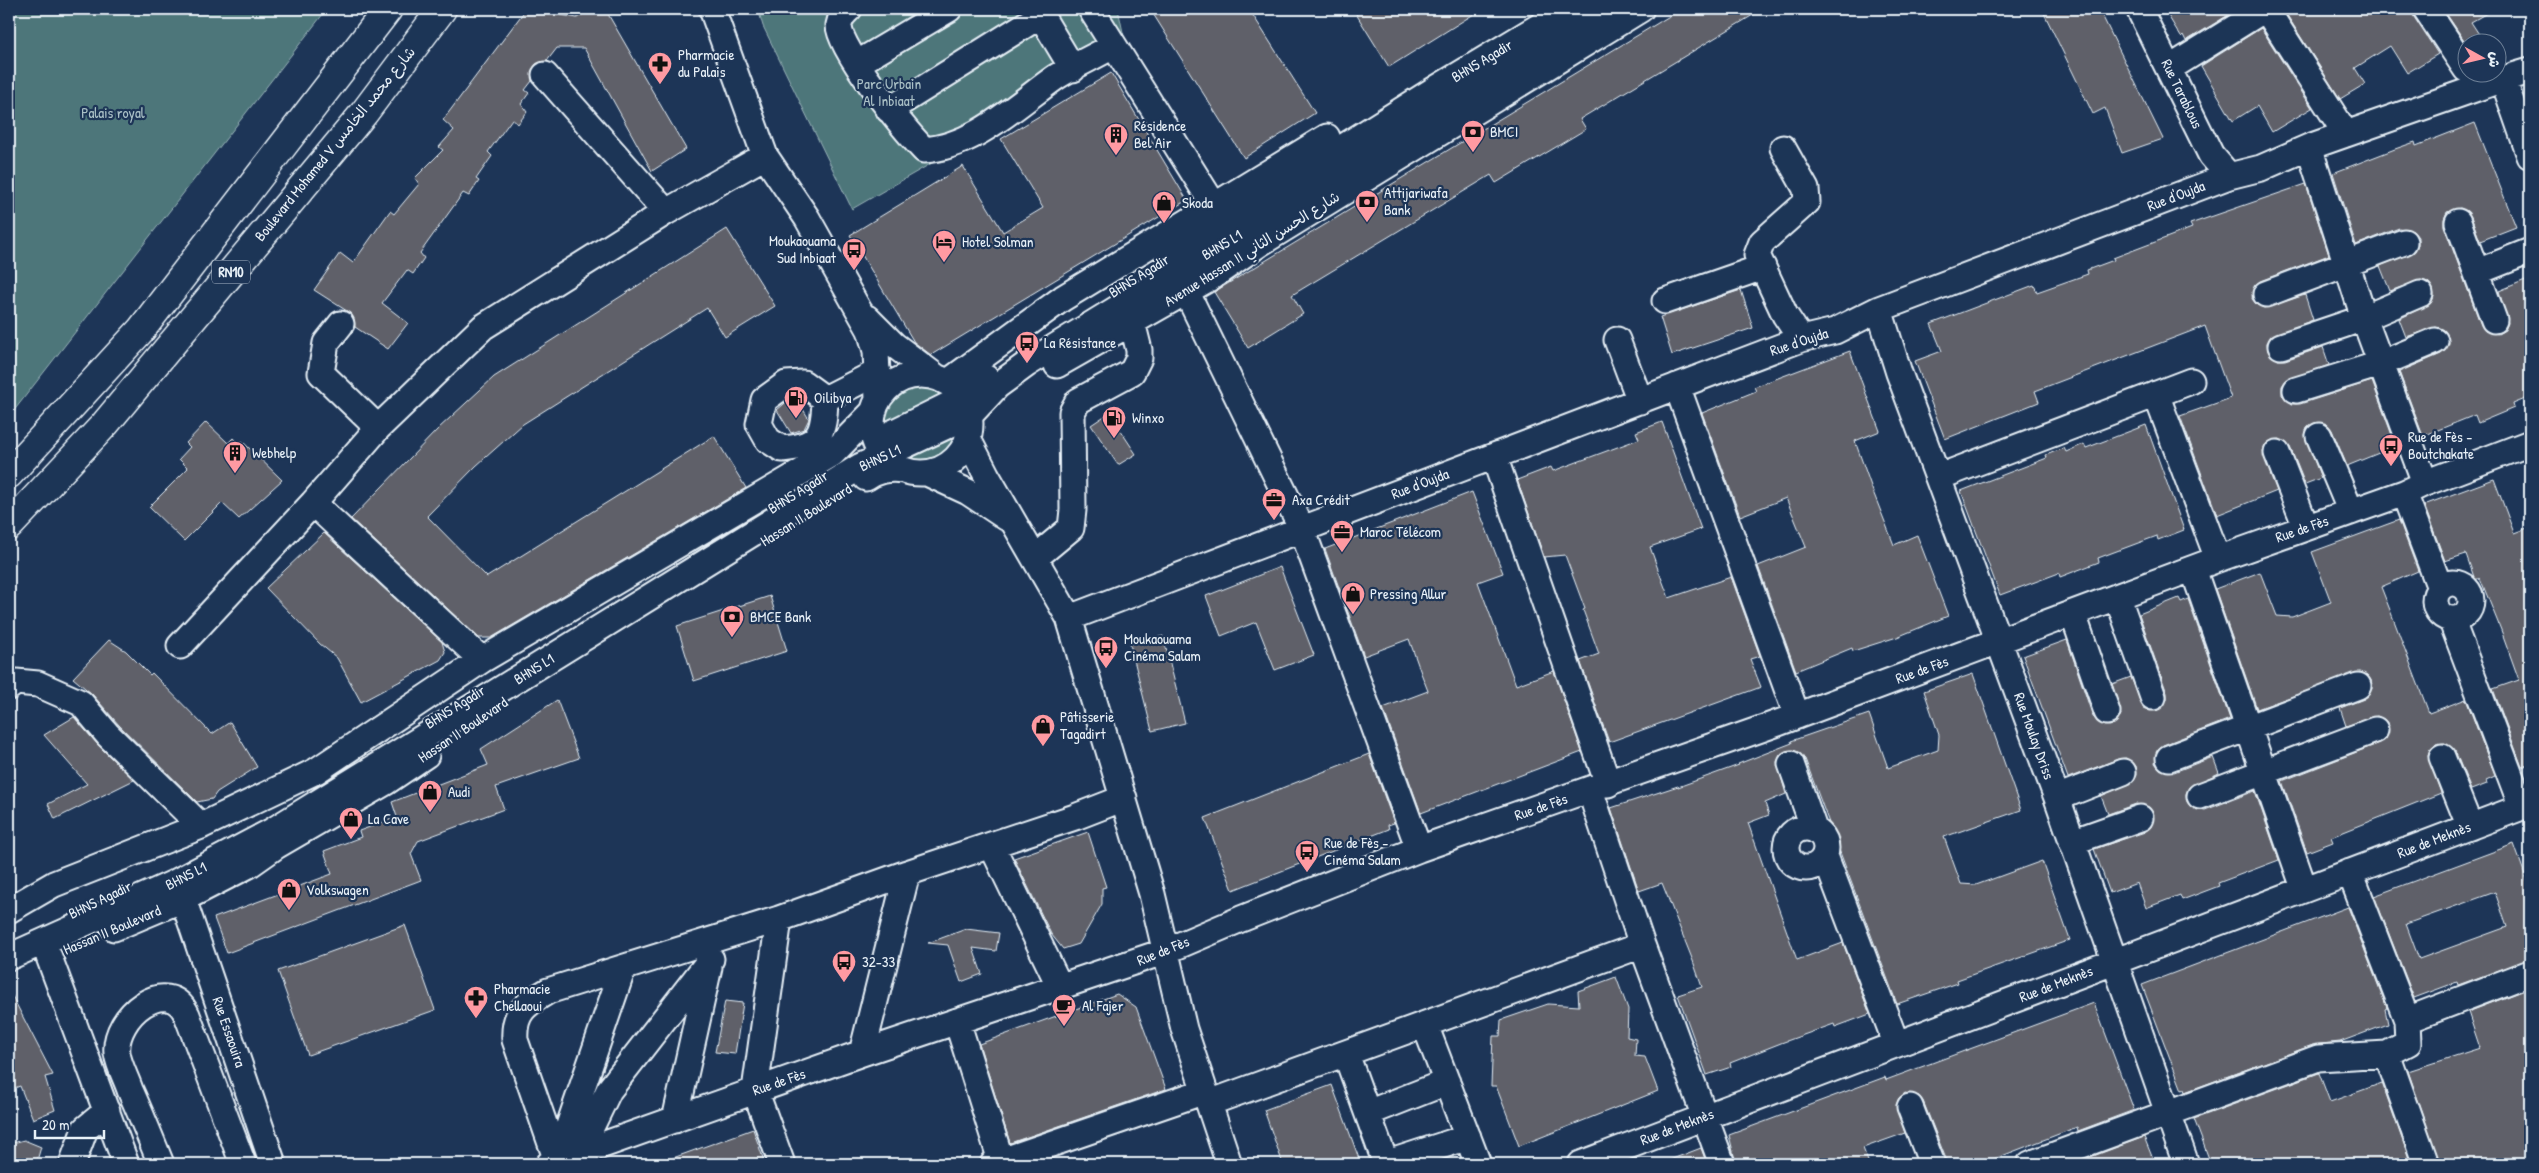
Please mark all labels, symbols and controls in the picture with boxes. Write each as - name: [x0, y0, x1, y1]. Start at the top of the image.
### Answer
- north arrow: [2456, 32, 2506, 82]
- street label: BHNS Agadir: [1447, 34, 1516, 87]
- street label: Boulevard Mohamed V شارع محمد الخامس: [249, 42, 420, 245]
- place label: Pharmacie du Palais: [678, 44, 734, 82]
- pharmacy icon: Pharmacie du Palais: [647, 51, 673, 85]
- text: ش: [2485, 51, 2506, 69]
- street label: Rue Tarablous: [2157, 56, 2208, 132]
- park label: Parc Urbain Al Inbiaat: [857, 73, 921, 111]
- park label: Palais royal: [81, 102, 145, 123]
- place label: Résidence Bel Air: [1134, 115, 1186, 153]
- bank icon: BMCI: [1460, 119, 1486, 153]
- place label: BMCI: [1490, 121, 1518, 142]
- building icon: Résidence Bel Air: [1103, 122, 1129, 156]
- street label: Rue d'Oujda: [2144, 175, 2208, 216]
- place label: Attijariwafa Bank: [1384, 182, 1448, 220]
- street label: Avenue Hassan II شارع الحسن الثاني: [1160, 186, 1345, 314]
- bank icon: Attijariwafa Bank: [1354, 189, 1380, 223]
- shop icon: Skoda: [1151, 190, 1177, 224]
- place label: Skoda: [1182, 192, 1213, 213]
- street label: BHNS L1: [1197, 224, 1246, 265]
- hotel icon: Hotel Solman: [931, 229, 957, 263]
- place label: Moukaouama Sud Inbiaat: [769, 230, 837, 268]
- place label: Hotel Solman: [962, 231, 1034, 252]
- bus stop icon: Moukaouama Sud Inbiaat: [841, 237, 867, 271]
- street label: BHNS Agadir: [1104, 249, 1173, 302]
- road number: RN10: [212, 260, 250, 284]
- street label: Rue d'Oujda: [1767, 322, 1831, 361]
- bus stop icon: La Résistance: [1014, 330, 1040, 364]
- place label: La Résistance: [1044, 332, 1116, 353]
- fuel station icon: Oilibya: [783, 385, 809, 419]
- place label: Oilibya: [814, 387, 852, 408]
- fuel station icon: Winxo: [1101, 405, 1127, 439]
- place label: Winxo: [1132, 407, 1164, 428]
- place label: Rue de Fès - Boutchakate: [2408, 426, 2474, 464]
- bus stop icon: Rue de Fès - Boutchakate: [2378, 433, 2404, 467]
- street label: BHNS L1: [855, 439, 904, 476]
- building icon: Webhelp: [222, 440, 248, 474]
- place label: Webhelp: [252, 442, 297, 463]
- street label: Rue d'Oujda: [1388, 463, 1452, 504]
- street label: BHNS Agadir: [763, 465, 832, 518]
- street label: Hassan II Boulevard: [756, 478, 856, 551]
- office icon: Axa Crédit: [1261, 487, 1287, 521]
- place label: Axa Crédit: [1292, 489, 1351, 510]
- street label: Rue de Fès: [2272, 510, 2331, 547]
- office icon: Maroc Télécom: [1329, 519, 1355, 553]
- place label: Maroc Télécom: [1360, 521, 1441, 542]
- shop icon: Pressing Allur: [1340, 581, 1366, 615]
- place label: Pressing Allur: [1370, 583, 1447, 604]
- bank icon: BMCE Bank: [719, 604, 745, 638]
- place label: BMCE Bank: [750, 606, 811, 627]
- place label: Moukaouama Cinéma Salam: [1124, 628, 1201, 666]
- bus stop icon: Moukaouama Cinéma Salam: [1093, 635, 1119, 669]
- street label: BHNS L1: [510, 648, 558, 689]
- street label: Rue de Fès: [1892, 650, 1951, 689]
- street label: BHNS Agadir: [420, 680, 489, 733]
- street label: Rue Moulay Driss: [2009, 690, 2060, 782]
- street label: Hassan II Boulevard: [414, 692, 512, 767]
- place label: Pâtisserie Tagadirt: [1060, 706, 1114, 744]
- shop icon: Pâtisserie Tagadirt: [1030, 713, 1056, 747]
- shop icon: Audi: [417, 779, 443, 813]
- place label: Audi: [448, 781, 471, 802]
- street label: Rue de Fès: [1511, 788, 1570, 825]
- shop icon: La Cave: [338, 806, 364, 840]
- place label: La Cave: [368, 808, 409, 829]
- street label: Rue de Meknès: [2394, 816, 2474, 863]
- place label: Rue de Fès - Cinéma Salam: [1324, 832, 1401, 870]
- bus stop icon: Rue de Fès - Cinéma Salam: [1294, 839, 1320, 873]
- street label: BHNS L1: [161, 856, 210, 895]
- street label: BHNS Agadir: [65, 875, 135, 924]
- shop icon: Volkswagen: [276, 877, 302, 911]
- place label: Volkswagen: [306, 879, 369, 900]
- street label: Hassan II Boulevard: [60, 899, 164, 960]
- street label: Rue de Fès: [1133, 930, 1192, 971]
- bus stop icon: 32-33: [831, 949, 857, 983]
- place label: 32-33: [862, 951, 896, 972]
- street label: Rue de Meknès: [2016, 960, 2096, 1007]
- place label: Pharmacie Chellaoui: [494, 978, 550, 1016]
- pharmacy icon: Pharmacie Chellaoui: [463, 985, 489, 1019]
- cafe icon: Al Fajer: [1051, 993, 1077, 1027]
- street label: Rue Essaouira: [208, 994, 251, 1070]
- place label: Al Fajer: [1082, 995, 1124, 1016]
- street label: Rue de Fès: [749, 1063, 808, 1100]
- street label: Rue de Meknès: [1637, 1103, 1717, 1150]
- scale bar: [35, 1108, 104, 1140]
- text: 20 m: [42, 1114, 69, 1135]

